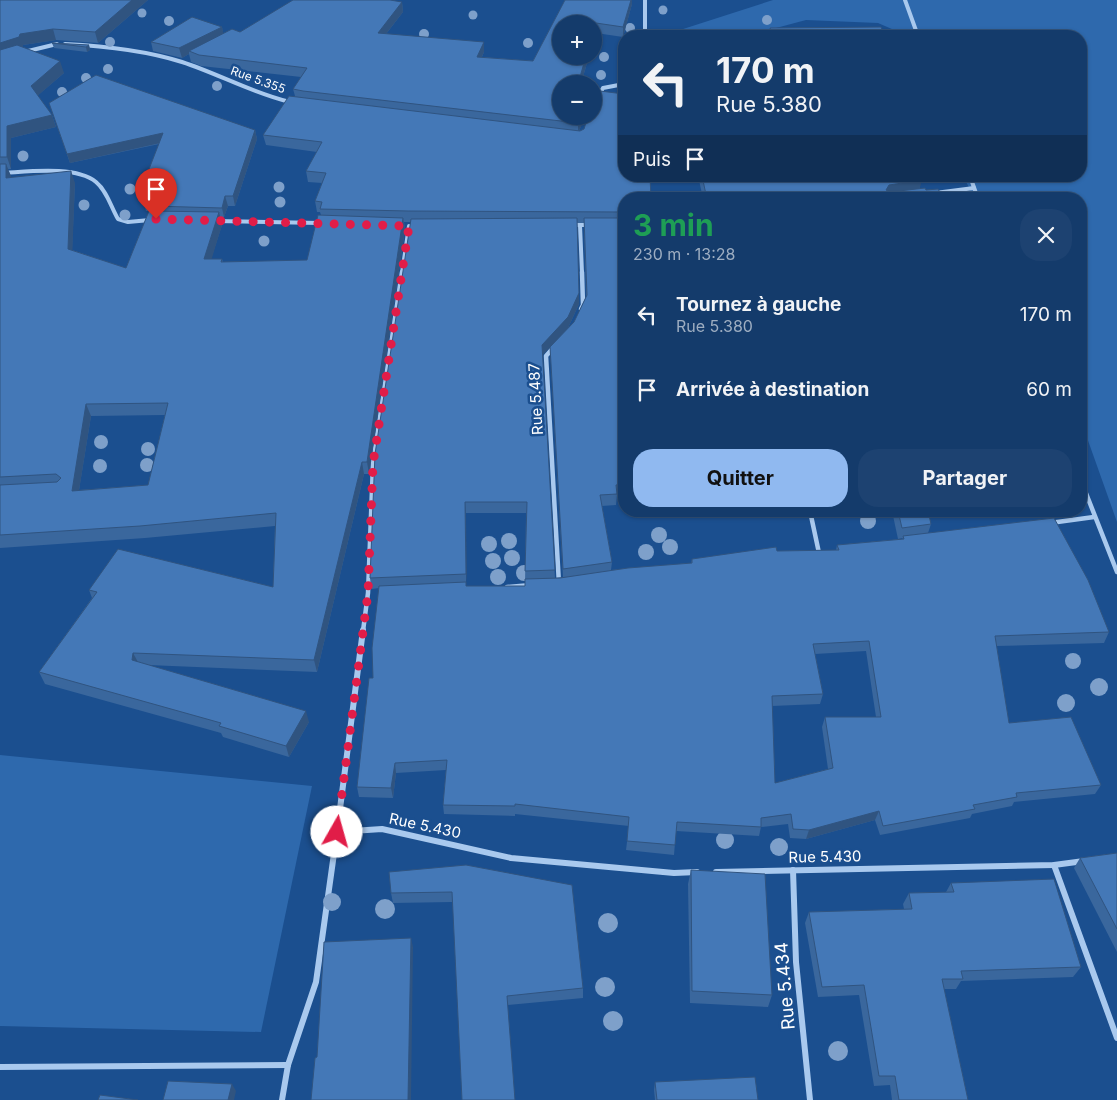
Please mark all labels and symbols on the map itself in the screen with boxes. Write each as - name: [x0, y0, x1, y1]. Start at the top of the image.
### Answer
- street label: Rue 5.355: [229, 63, 288, 96]
- pin: [135, 168, 177, 219]
- street label: Rue 5.487: [524, 363, 547, 435]
- position arrow: [310, 805, 362, 857]
- street label: Rue 5.430: [387, 809, 463, 842]
- street label: Rue 5.430: [788, 846, 862, 867]
- street label: Rue 5.434: [770, 941, 799, 1031]

